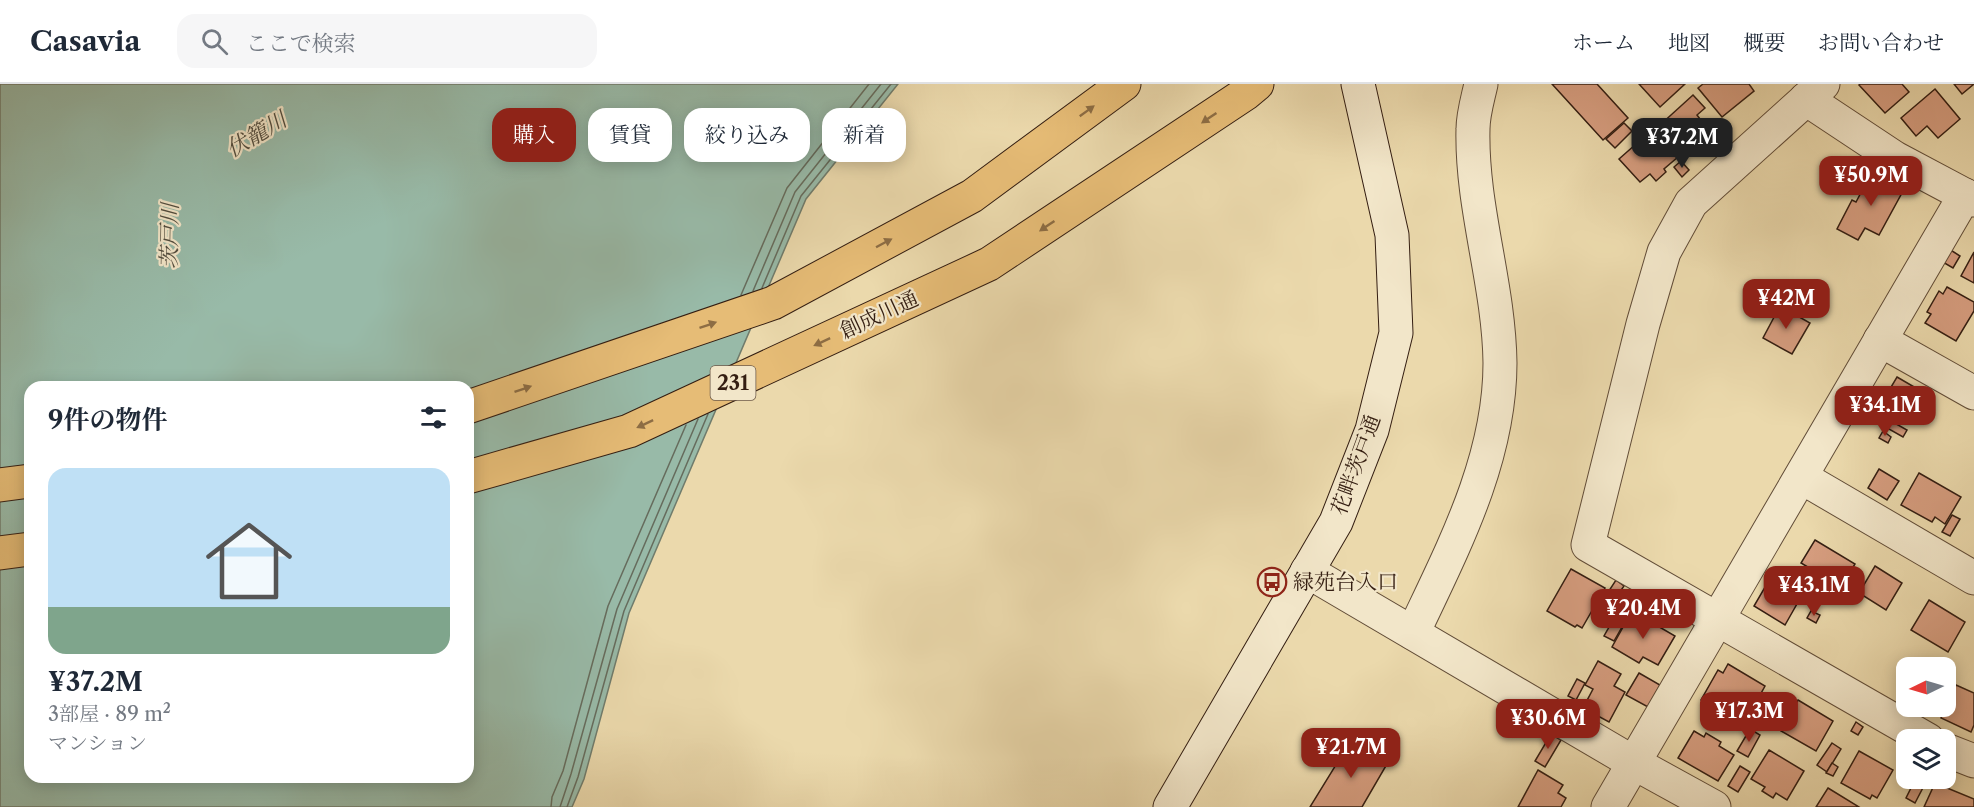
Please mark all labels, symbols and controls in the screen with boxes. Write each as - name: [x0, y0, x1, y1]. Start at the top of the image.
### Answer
- search box: [177, 14, 597, 68]
- text: Casavia: [30, 24, 141, 58]
- icon: search: [198, 25, 231, 58]
- text: ここで検索: [246, 30, 356, 57]
- text: ホーム: [1572, 30, 1635, 55]
- text: 地図: [1668, 30, 1710, 55]
- text: 概要: [1743, 30, 1785, 55]
- text: お問い合わせ: [1818, 30, 1944, 55]
- water label: 伏籠川: [221, 105, 293, 163]
- one-way arrow: [1079, 106, 1094, 118]
- chip: 購入: [492, 108, 576, 162]
- chip: 賃貸: [588, 108, 672, 162]
- chip: 絞り込み: [684, 108, 810, 162]
- chip: 新着: [822, 108, 906, 162]
- one-way arrow: [1202, 112, 1218, 124]
- pin: ¥37.2M: [1633, 118, 1731, 169]
- text: ¥37.2M: [1646, 125, 1718, 149]
- pin: ¥50.9M: [1822, 156, 1920, 207]
- text: ¥50.9M: [1833, 163, 1909, 187]
- water label: 茨戸川: [155, 201, 184, 269]
- one-way arrow: [1039, 220, 1055, 231]
- one-way arrow: [876, 238, 893, 248]
- pin: ¥42M: [1750, 279, 1822, 330]
- street label: 創成川通: [835, 285, 922, 344]
- text: ¥42M: [1757, 286, 1815, 310]
- one-way arrow: [699, 320, 717, 330]
- one-way arrow: [813, 337, 830, 346]
- road number: 231: [710, 366, 756, 400]
- one-way arrow: [515, 383, 533, 393]
- pin: ¥34.1M: [1836, 386, 1934, 437]
- text: ¥34.1M: [1849, 393, 1921, 417]
- icon: filters: [417, 401, 450, 434]
- text: 9件の物件: [48, 404, 168, 436]
- street label: 花畔茨戸通: [1326, 411, 1385, 518]
- one-way arrow: [636, 419, 653, 428]
- icon: home: [195, 507, 303, 615]
- bus stop icon: 緑苑台入口: [1256, 566, 1288, 598]
- pin: ¥43.1M: [1765, 566, 1863, 617]
- place label: 緑苑台入口: [1293, 569, 1398, 594]
- text: ¥43.1M: [1778, 573, 1850, 597]
- pin: ¥20.4M: [1594, 589, 1692, 640]
- text: ¥20.4M: [1605, 596, 1681, 620]
- north arrow: [1896, 657, 1956, 717]
- map controls: [1896, 657, 1956, 789]
- text: ¥37.2M: [48, 666, 143, 698]
- pin: ¥17.3M: [1700, 692, 1798, 743]
- pin: ¥30.6M: [1499, 699, 1597, 750]
- text: ¥17.3M: [1714, 699, 1784, 723]
- text: 3部屋 · 89 m²: [48, 702, 171, 726]
- text: ¥30.6M: [1510, 706, 1586, 730]
- pin: ¥21.7M: [1302, 728, 1400, 779]
- button: layers: [1896, 729, 1956, 789]
- text: マンション: [48, 731, 147, 755]
- text: ¥21.7M: [1315, 735, 1387, 759]

